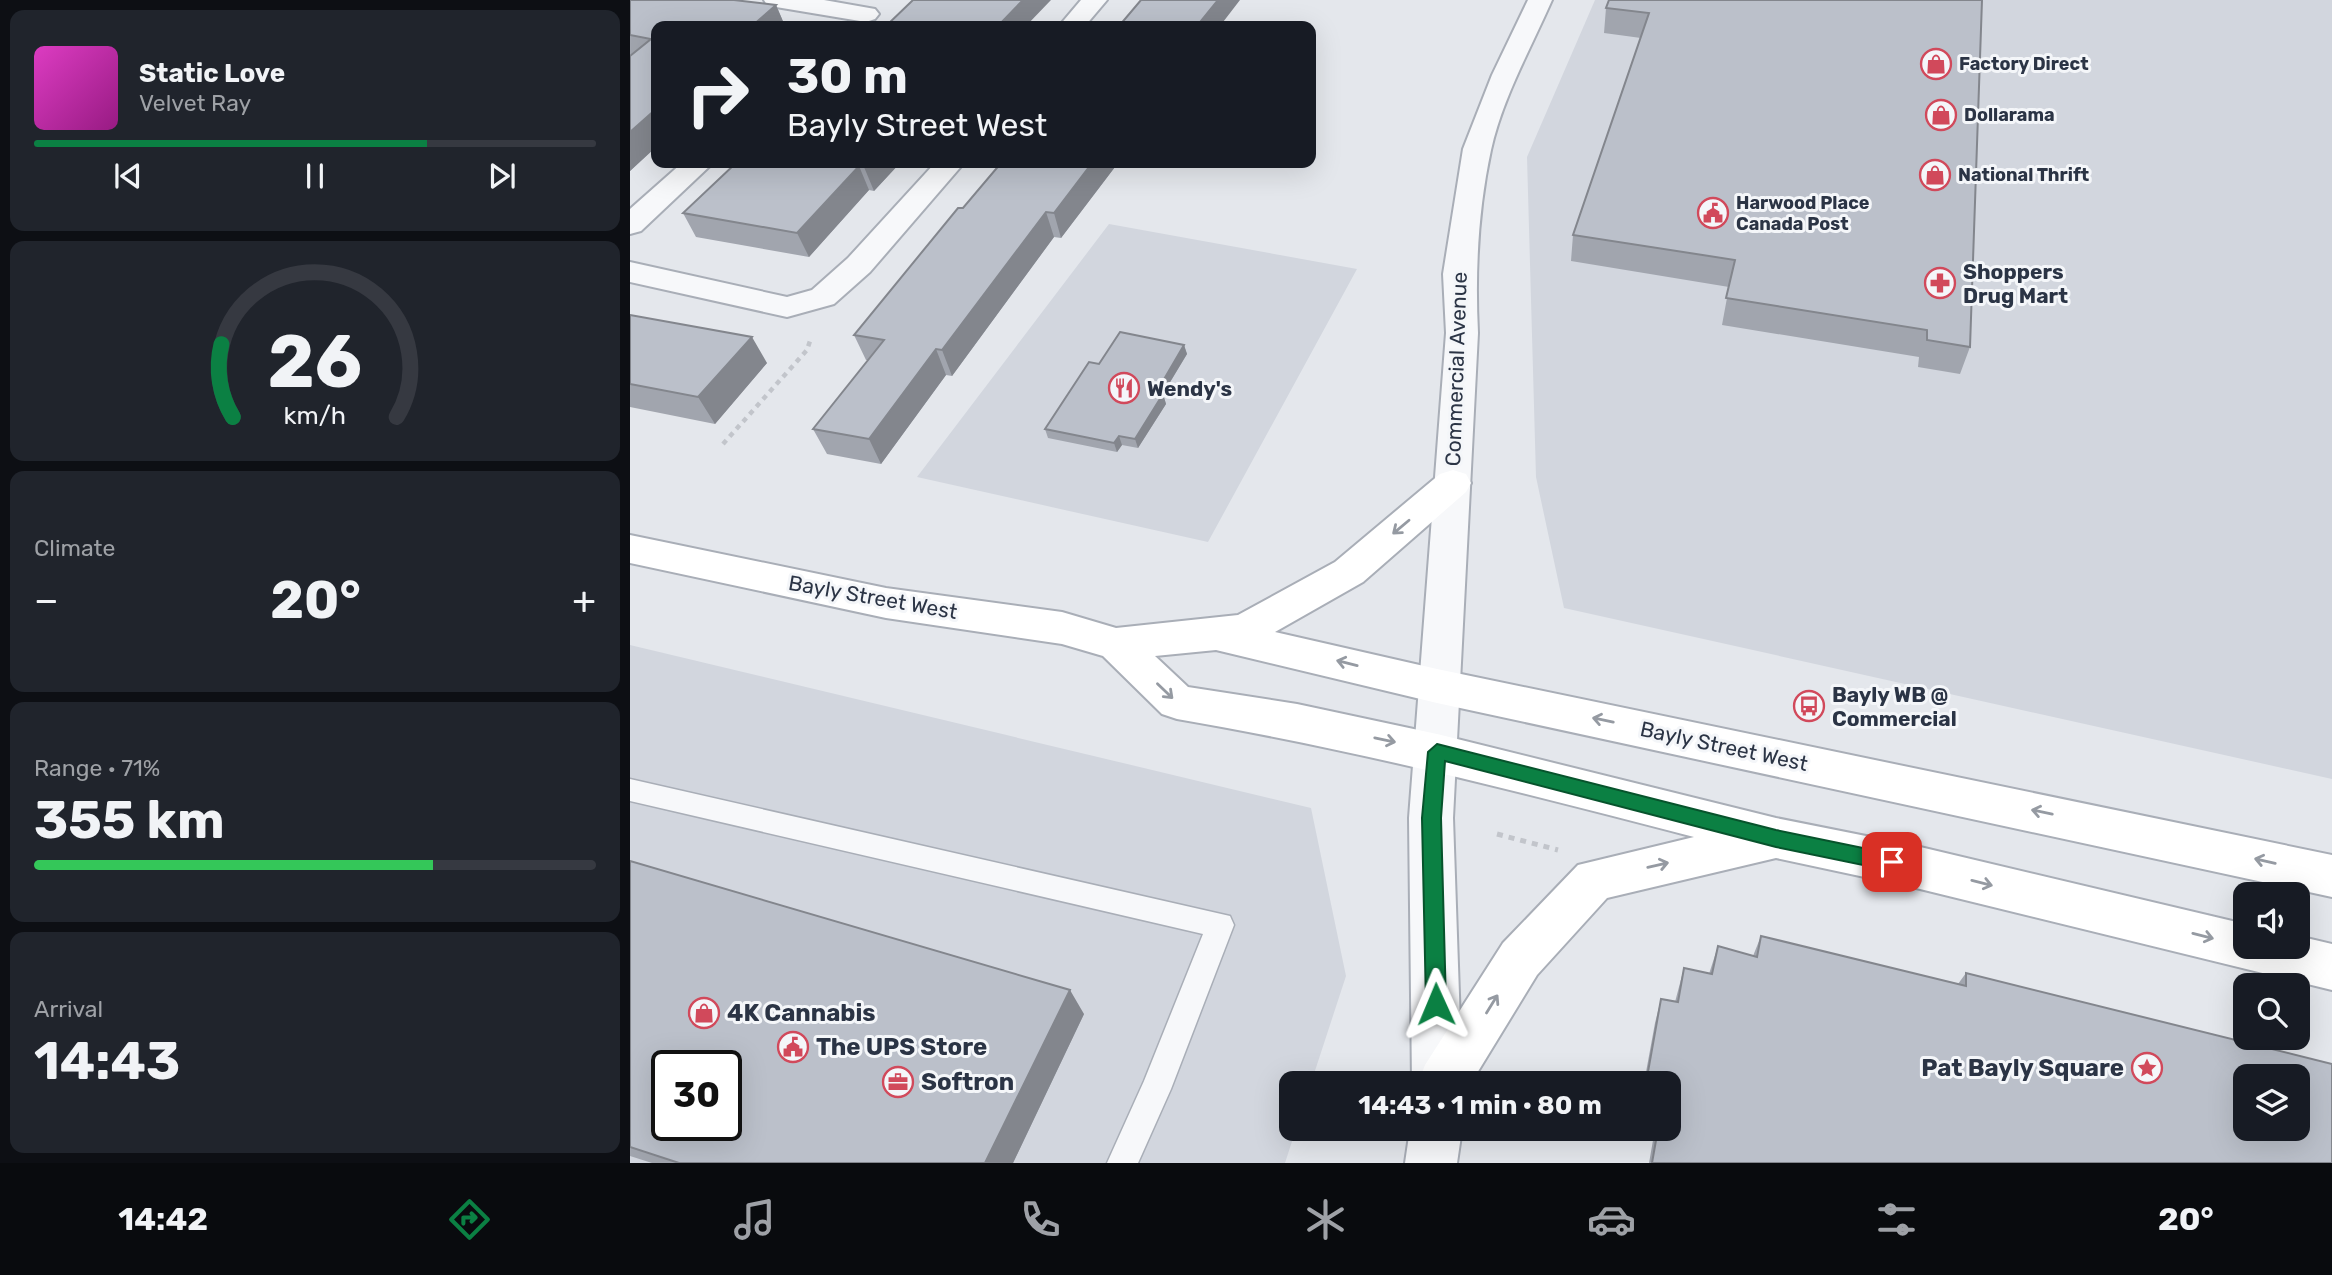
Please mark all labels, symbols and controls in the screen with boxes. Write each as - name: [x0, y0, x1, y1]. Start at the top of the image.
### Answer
- text: 30 m: [787, 47, 908, 105]
- shop icon: Factory Direct: [1919, 47, 1953, 81]
- icon: right: [672, 49, 763, 140]
- place label: Factory Direct: [1959, 53, 2089, 75]
- text: Static Love: [139, 58, 285, 89]
- text: Velvet Ray: [139, 89, 251, 117]
- shop icon: Dollarama: [1924, 98, 1958, 132]
- place label: Dollarama: [1964, 104, 2055, 126]
- text: Bayly Street West: [787, 106, 1047, 144]
- icon: previous: [109, 157, 147, 195]
- icon: pause: [296, 157, 334, 195]
- icon: next: [483, 157, 521, 195]
- shop icon: National Thrift: [1918, 158, 1952, 192]
- place label: National Thrift: [1958, 164, 2089, 186]
- place label: Harwood Place Canada Post: [1736, 192, 1870, 235]
- public building icon: Harwood Place Canada Post: [1696, 196, 1730, 230]
- place label: Shoppers Drug Mart: [1963, 259, 2068, 308]
- pharmacy icon: Shoppers Drug Mart: [1923, 266, 1957, 300]
- street label: Commercial Avenue: [1440, 271, 1472, 467]
- text: 26: [268, 319, 362, 405]
- restaurant icon: Wendy's: [1107, 371, 1141, 405]
- place label: Wendy's: [1147, 376, 1232, 401]
- text: km/h: [284, 401, 346, 430]
- one-way arrow: [1392, 519, 1410, 535]
- text: Climate: [34, 534, 115, 562]
- text: 20°: [270, 569, 361, 631]
- street label: Bayly Street West: [787, 570, 959, 624]
- text: −: [34, 577, 59, 623]
- text: +: [572, 577, 596, 623]
- one-way arrow: [1336, 656, 1359, 670]
- place label: Bayly WB @ Commercial: [1832, 682, 1957, 731]
- one-way arrow: [1156, 683, 1173, 700]
- bus stop icon: Bayly WB @ Commercial: [1792, 689, 1826, 723]
- one-way arrow: [1592, 713, 1615, 727]
- street label: Bayly Street West: [1638, 716, 1810, 776]
- one-way arrow: [1373, 734, 1396, 748]
- text: Range · 71%: [34, 754, 160, 782]
- text: 355 km: [34, 789, 225, 851]
- one-way arrow: [2031, 804, 2054, 818]
- pin: [1862, 832, 1922, 892]
- icon: arrive: [1873, 843, 1911, 881]
- one-way arrow: [2254, 854, 2277, 867]
- one-way arrow: [1646, 858, 1669, 871]
- one-way arrow: [1970, 877, 1993, 890]
- map controls: [2233, 882, 2310, 1141]
- button: sound: [2233, 882, 2310, 959]
- one-way arrow: [2191, 930, 2214, 943]
- position arrow: [1399, 967, 1473, 1041]
- button: search: [2233, 973, 2310, 1050]
- text: Arrival: [34, 995, 103, 1023]
- one-way arrow: [1485, 995, 1499, 1015]
- shop icon: 4K Cannabis: [687, 996, 721, 1030]
- place label: 4K Cannabis: [727, 999, 876, 1027]
- text: 14:43: [34, 1030, 180, 1092]
- public building icon: The UPS Store: [776, 1030, 810, 1064]
- place label: The UPS Store: [816, 1033, 987, 1061]
- speed limit sign: 30: [651, 1050, 742, 1141]
- place icon: Pat Bayly Square: [2130, 1051, 2164, 1085]
- place label: Pat Bayly Square: [1921, 1054, 2124, 1082]
- button: layers: [2233, 1064, 2310, 1141]
- office icon: Softron: [881, 1065, 915, 1099]
- place label: Softron: [921, 1068, 1014, 1096]
- text: 14:43 · 1 min · 80 m: [1358, 1090, 1602, 1121]
- icon: directions: [445, 1195, 494, 1244]
- icon: music: [730, 1195, 779, 1244]
- icon: phone: [1016, 1195, 1065, 1244]
- icon: climate: [1301, 1195, 1350, 1244]
- icon: car: [1587, 1195, 1636, 1244]
- icon: filters: [1872, 1195, 1921, 1244]
- text: 14:42: [118, 1200, 208, 1238]
- text: 20°: [2158, 1200, 2214, 1238]

